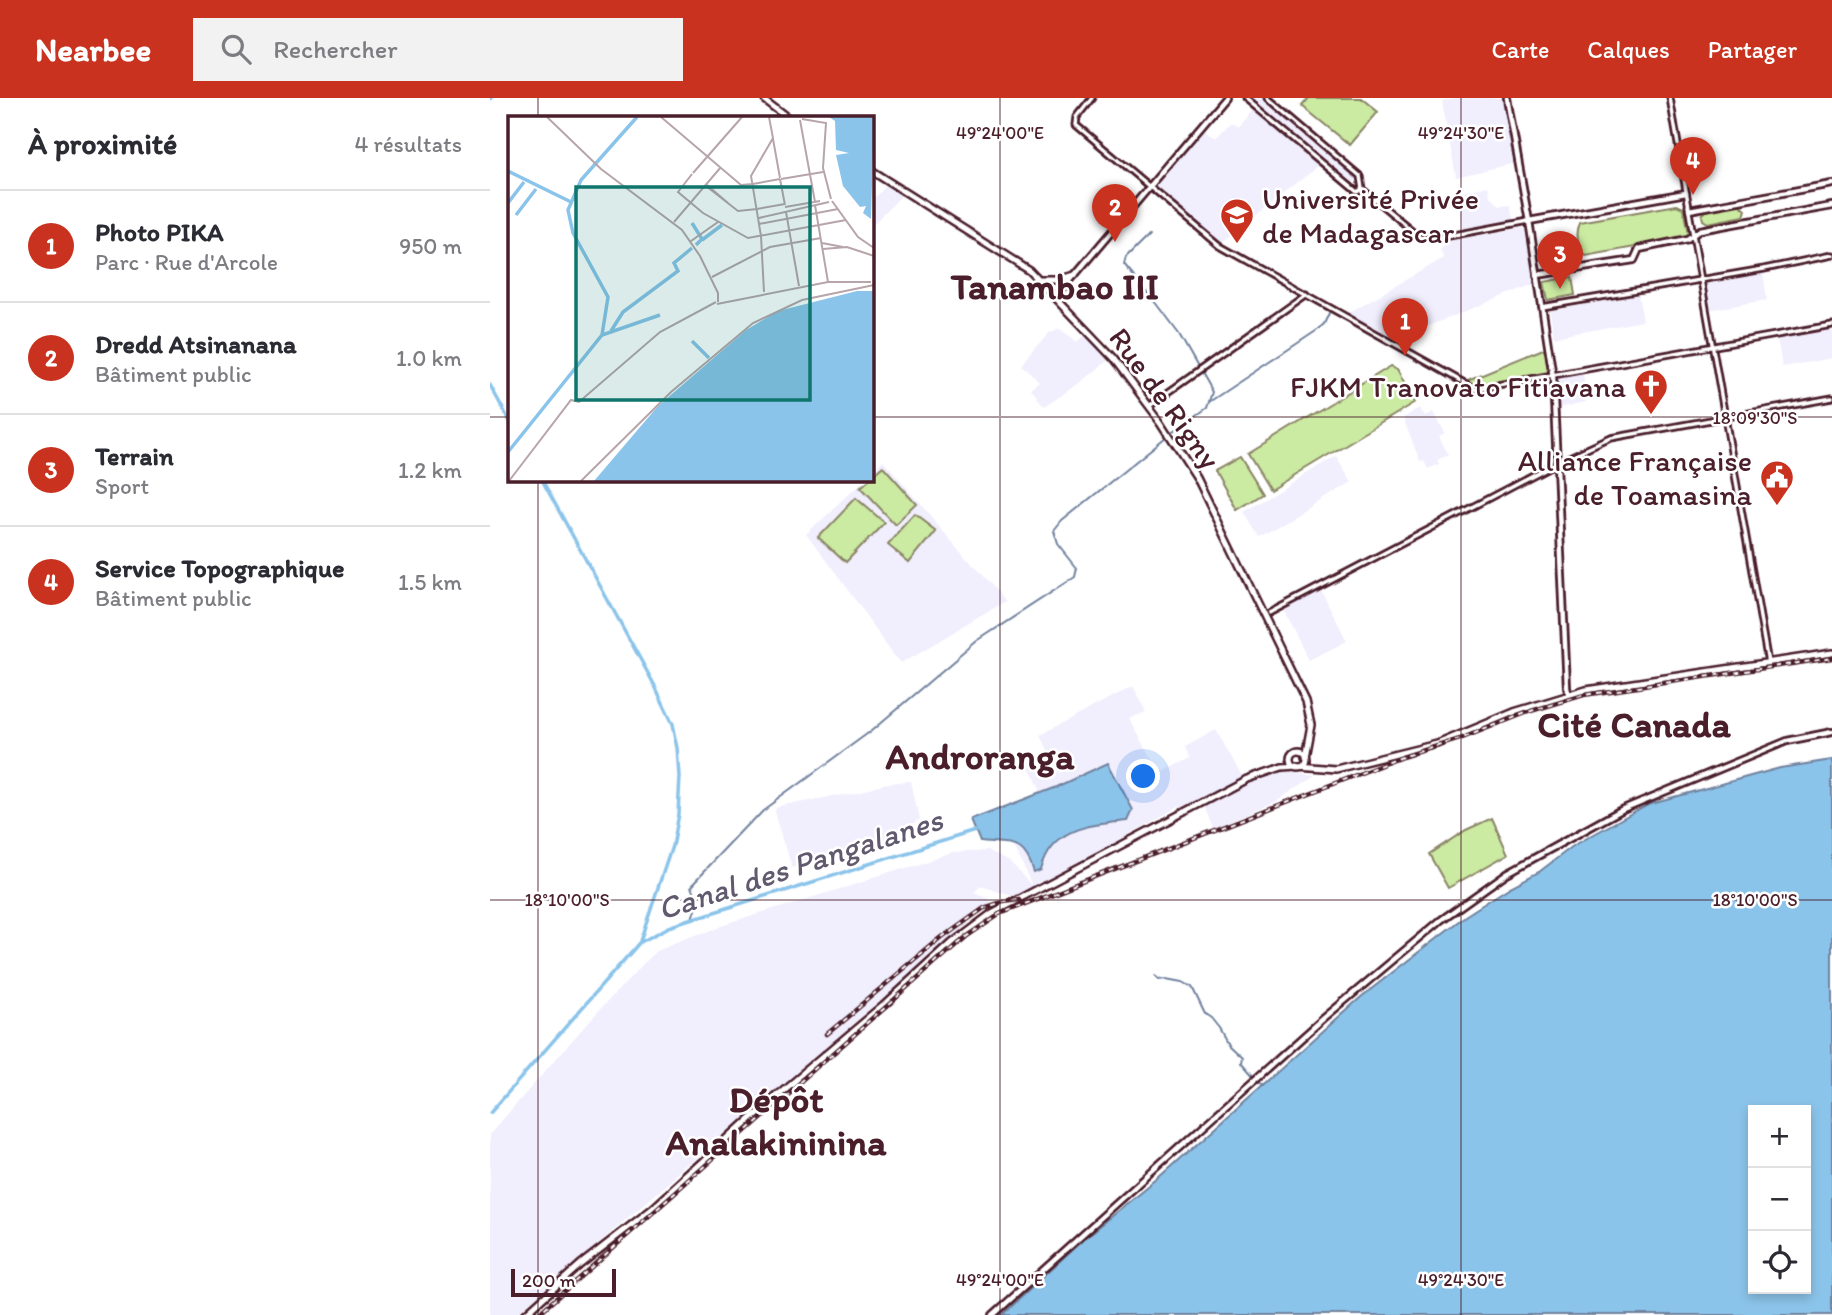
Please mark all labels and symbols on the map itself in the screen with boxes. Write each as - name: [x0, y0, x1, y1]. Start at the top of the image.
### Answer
- inset map: [508, 116, 873, 481]
- text: 49°24'00"E: [956, 122, 1044, 144]
- text: 49°24'30"E: [1418, 122, 1504, 144]
- pin: 4: [1670, 137, 1716, 195]
- place label: Université Privée de Madagascar: [1262, 180, 1479, 251]
- pin: 2: [1092, 184, 1138, 242]
- school or university icon: Université Privée de Madagascar: [1218, 196, 1256, 245]
- pin: 3: [1537, 231, 1583, 289]
- district label: Tanambao III: [950, 264, 1159, 308]
- pin: 1: [1382, 298, 1428, 356]
- street label: Rue de Rigny: [1101, 320, 1229, 476]
- church icon: FJKM Tranovato Fitiavana: [1632, 367, 1670, 416]
- place label: FJKM Tranovato Fitiavana: [1290, 368, 1626, 405]
- text: 18°09'30"S: [1713, 407, 1797, 429]
- place label: Alliance Française de Toamasina: [1518, 442, 1752, 513]
- public building icon: Alliance Française de Toamasina: [1758, 458, 1796, 507]
- district label: Cité Canada: [1537, 702, 1731, 746]
- district label: Androranga: [886, 734, 1075, 778]
- your location: [1126, 759, 1160, 793]
- water label: Canal des Pangalanes: [653, 800, 949, 928]
- text: 18°10'00"S: [524, 889, 610, 911]
- text: 18°10'00"S: [1712, 889, 1798, 911]
- district label: Dépôt Analakininina: [666, 1077, 887, 1164]
- scale bar: [511, 1266, 616, 1298]
- text: 49°24'00"E: [956, 1269, 1044, 1291]
- text: 49°24'30"E: [1418, 1269, 1504, 1291]

